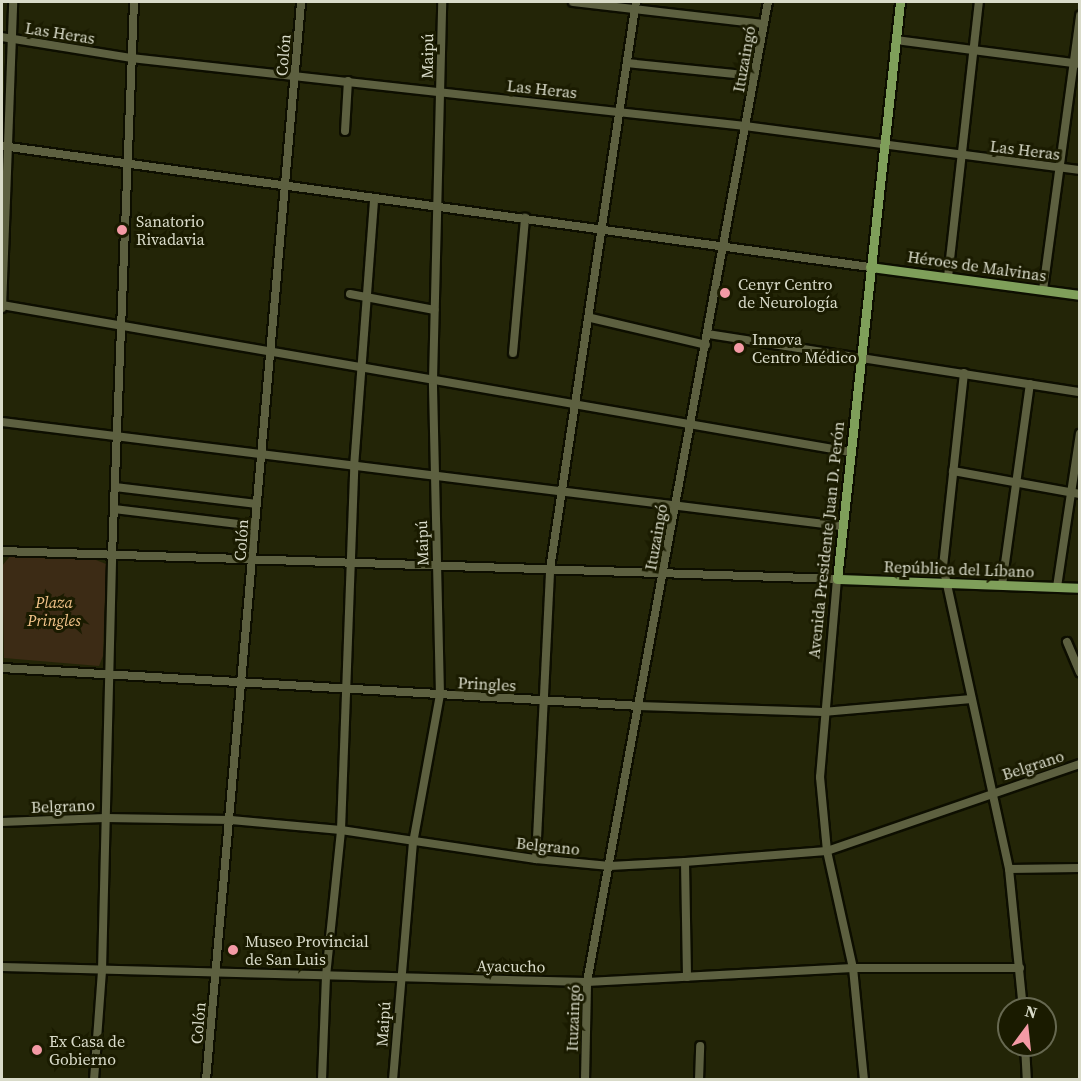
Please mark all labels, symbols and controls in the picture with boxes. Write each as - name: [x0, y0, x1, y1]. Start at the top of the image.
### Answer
- street label: Las Heras: [24, 18, 96, 48]
- street label: Ituzaingó: [729, 24, 759, 94]
- street label: Colón: [272, 33, 294, 77]
- street label: Maipú: [417, 33, 437, 79]
- street label: Las Heras: [506, 76, 578, 102]
- street label: Las Heras: [989, 136, 1061, 164]
- place label: Sanatorio Rivadavia: [136, 211, 205, 249]
- marker: Sanatorio Rivadavia: [113, 221, 131, 239]
- street label: Héroes de Malvinas: [906, 247, 1048, 285]
- place label: Cenyr Centro de Neurología: [738, 274, 838, 312]
- marker: Cenyr Centro de Neurología: [716, 284, 734, 302]
- place label: Innova Centro Médico: [752, 329, 857, 367]
- marker: Innova Centro Médico: [730, 339, 748, 357]
- street label: Avenida Presidente Juan D. Perón: [804, 420, 848, 660]
- street label: Ituzaingó: [641, 502, 671, 572]
- street label: Colón: [230, 518, 252, 562]
- street label: Maipú: [412, 520, 432, 566]
- street label: República del Líbano: [883, 557, 1035, 581]
- park label: Plaza Pringles: [27, 592, 81, 630]
- street label: Pringles: [457, 673, 517, 695]
- street label: Belgrano: [1000, 746, 1066, 784]
- street label: Belgrano: [31, 795, 95, 817]
- street label: Belgrano: [515, 833, 581, 859]
- place label: Museo Provincial de San Luis: [245, 931, 369, 969]
- marker: Museo Provincial de San Luis: [226, 943, 240, 957]
- street label: Ayacucho: [476, 956, 546, 976]
- street label: Ituzaingó: [562, 984, 584, 1052]
- north arrow: [997, 997, 1057, 1057]
- text: N: [1023, 999, 1040, 1024]
- street label: Colón: [187, 1001, 209, 1045]
- street label: Maipú: [372, 1001, 394, 1047]
- place label: Ex Casa de Gobierno: [49, 1031, 125, 1069]
- marker: Ex Casa de Gobierno: [30, 1043, 44, 1057]

